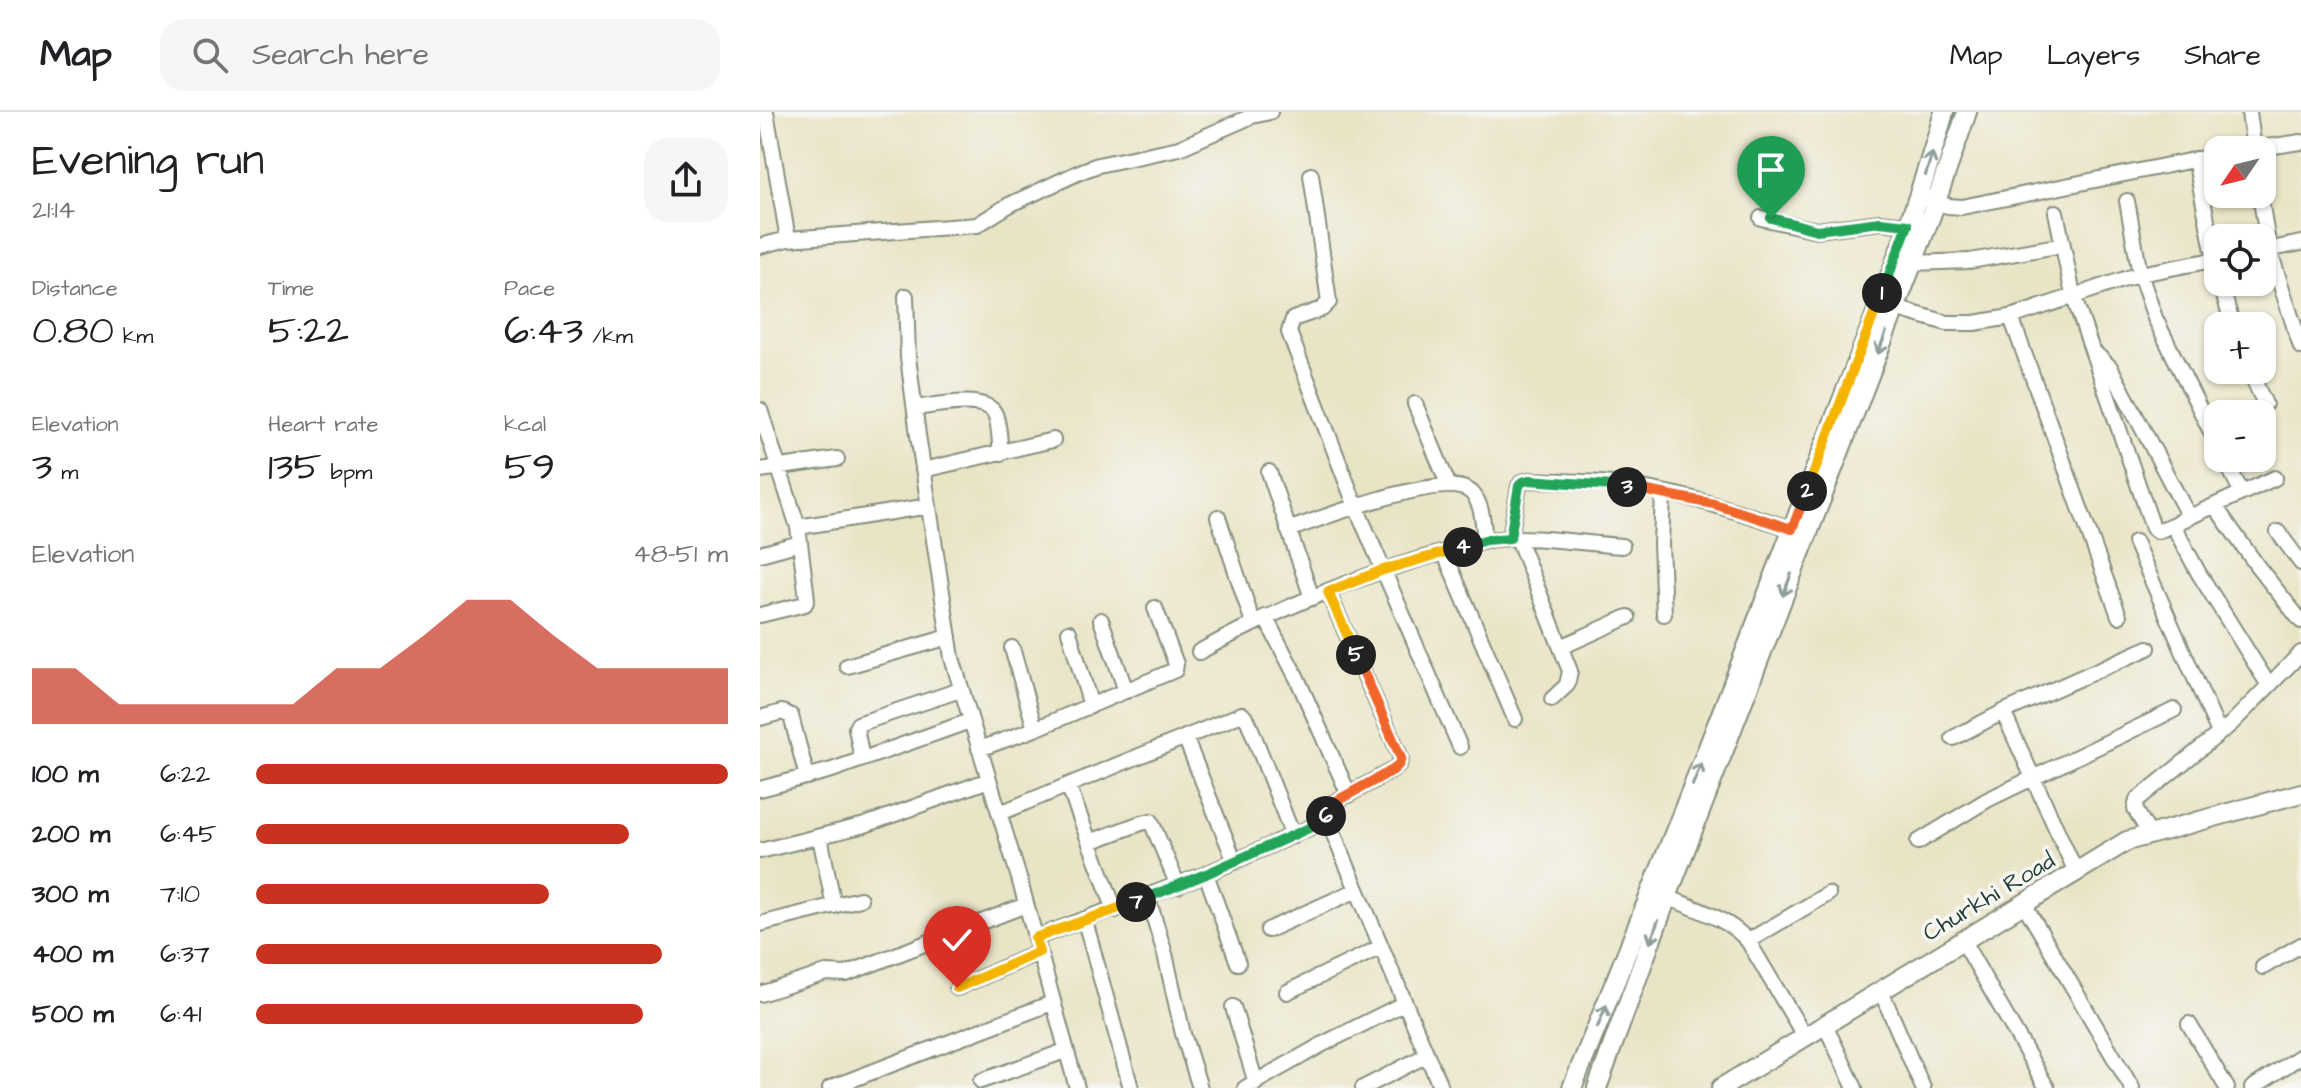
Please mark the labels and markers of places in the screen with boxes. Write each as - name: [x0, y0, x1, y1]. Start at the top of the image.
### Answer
- pin: [1737, 136, 1805, 218]
- pin: 1: [1862, 273, 1902, 313]
- pin: 3: [1607, 467, 1647, 507]
- pin: 2: [1787, 471, 1827, 511]
- pin: 4: [1443, 527, 1483, 567]
- pin: 5: [1336, 635, 1376, 675]
- pin: 6: [1306, 796, 1346, 836]
- pin: 7: [1116, 882, 1156, 922]
- pin: [923, 906, 991, 988]

